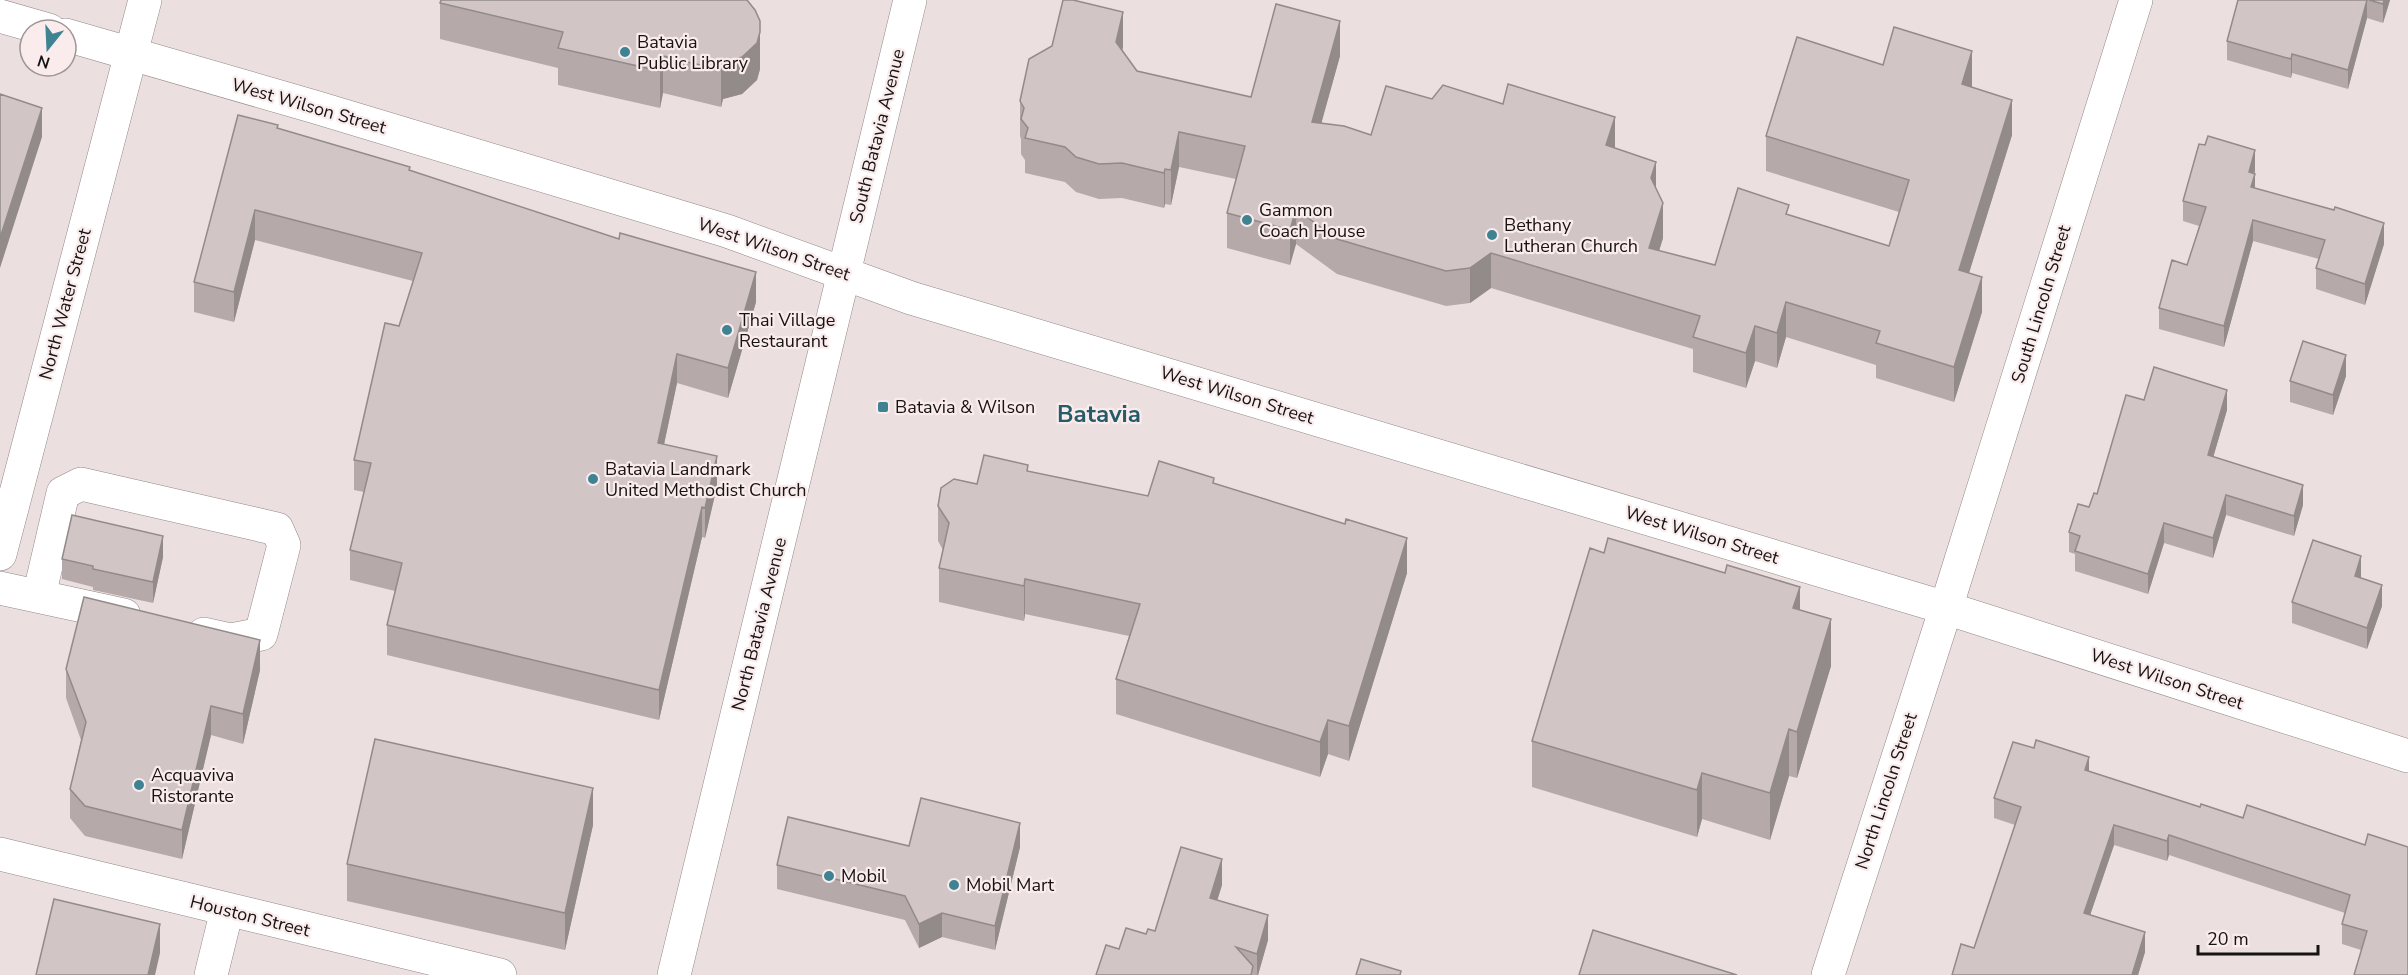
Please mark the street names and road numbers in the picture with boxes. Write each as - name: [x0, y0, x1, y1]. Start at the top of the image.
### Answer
- street label: South Batavia Avenue: [844, 46, 910, 226]
- street label: West Wilson Street: [229, 72, 390, 140]
- street label: West Wilson Street: [695, 212, 854, 287]
- street label: South Lincoln Street: [2006, 221, 2077, 386]
- street label: North Water Street: [33, 225, 97, 382]
- street label: West Wilson Street: [1157, 360, 1318, 430]
- street label: West Wilson Street: [1622, 500, 1783, 570]
- street label: North Batavia Avenue: [726, 535, 792, 713]
- street label: West Wilson Street: [2087, 643, 2247, 715]
- street label: North Lincoln Street: [1849, 709, 1923, 872]
- street label: Houston Street: [188, 890, 313, 943]

